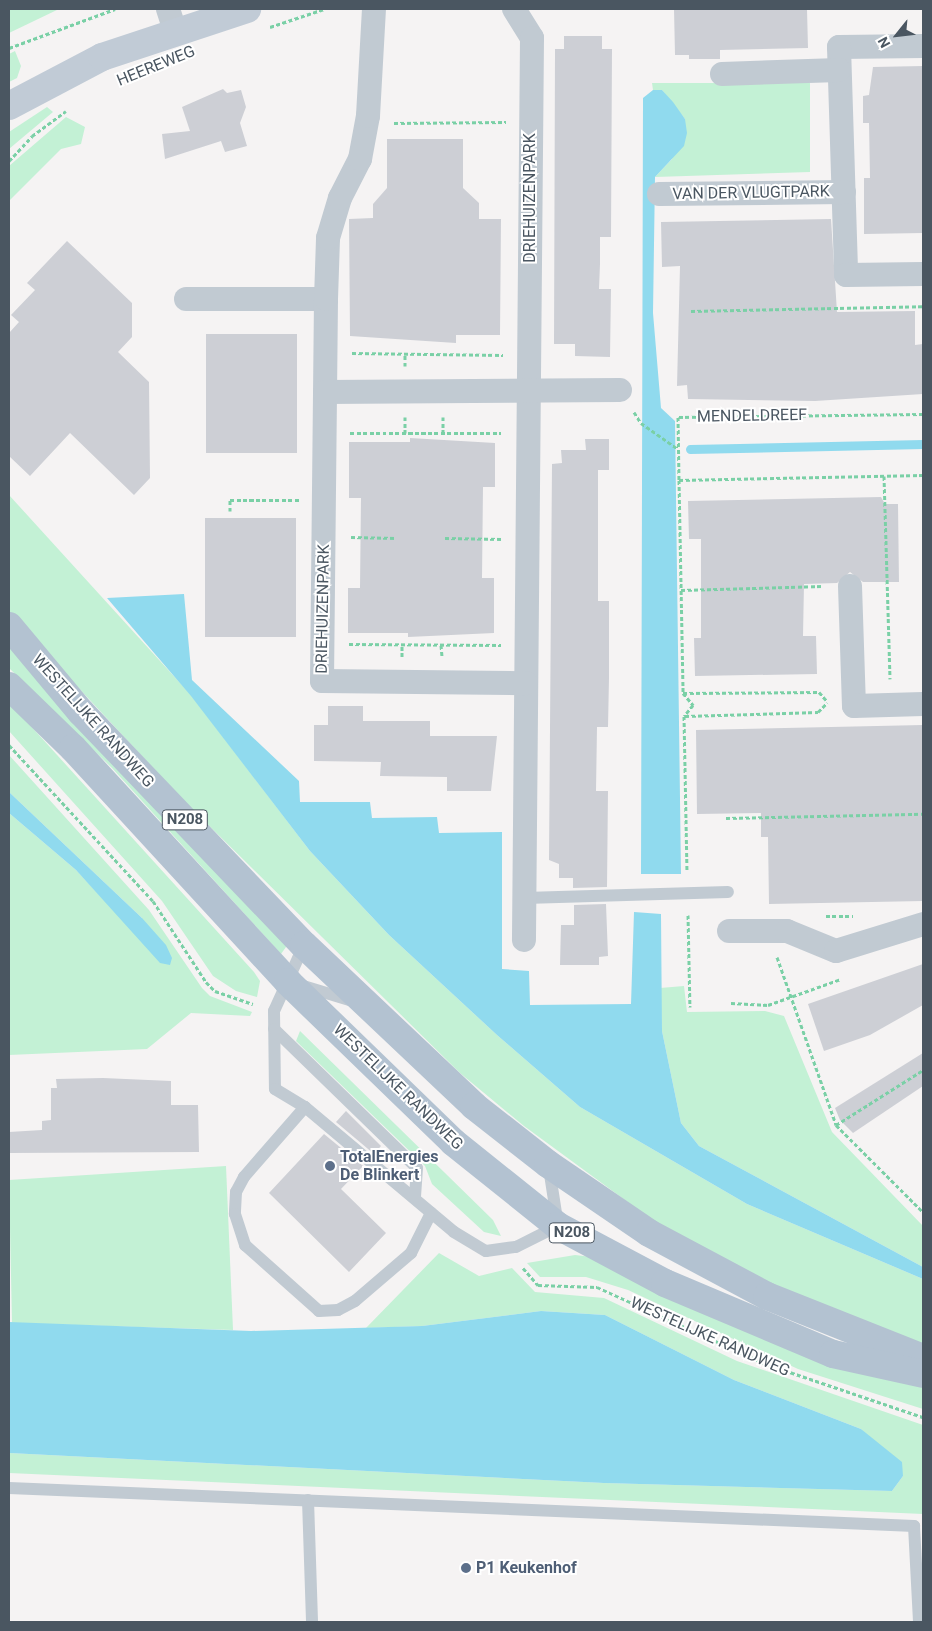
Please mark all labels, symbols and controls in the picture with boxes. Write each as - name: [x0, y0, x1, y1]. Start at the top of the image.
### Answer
- north arrow: [872, 10, 922, 60]
- text: N: [874, 34, 893, 50]
- street label: HEEREWEG: [114, 42, 198, 90]
- street label: DRIEHUIZENPARK: [520, 133, 540, 263]
- street label: VAN DER VLUGTPARK: [672, 182, 830, 204]
- street label: MENDELDREEF: [697, 405, 807, 427]
- street label: DRIEHUIZENPARK: [312, 544, 334, 674]
- street label: WESTELIJKE RANDWEG: [28, 650, 158, 792]
- road number: N208: [161, 808, 209, 832]
- street label: WESTELIJKE RANDWEG: [329, 1020, 467, 1154]
- place label: TotalEnergies De Blinkert: [340, 1147, 438, 1185]
- marker: TotalEnergies De Blinkert: [324, 1160, 336, 1172]
- road number: N208: [548, 1220, 596, 1246]
- street label: WESTELIJKE RANDWEG: [627, 1293, 793, 1381]
- place label: P1 Keukenhof: [476, 1558, 577, 1578]
- marker: P1 Keukenhof: [460, 1562, 472, 1574]

